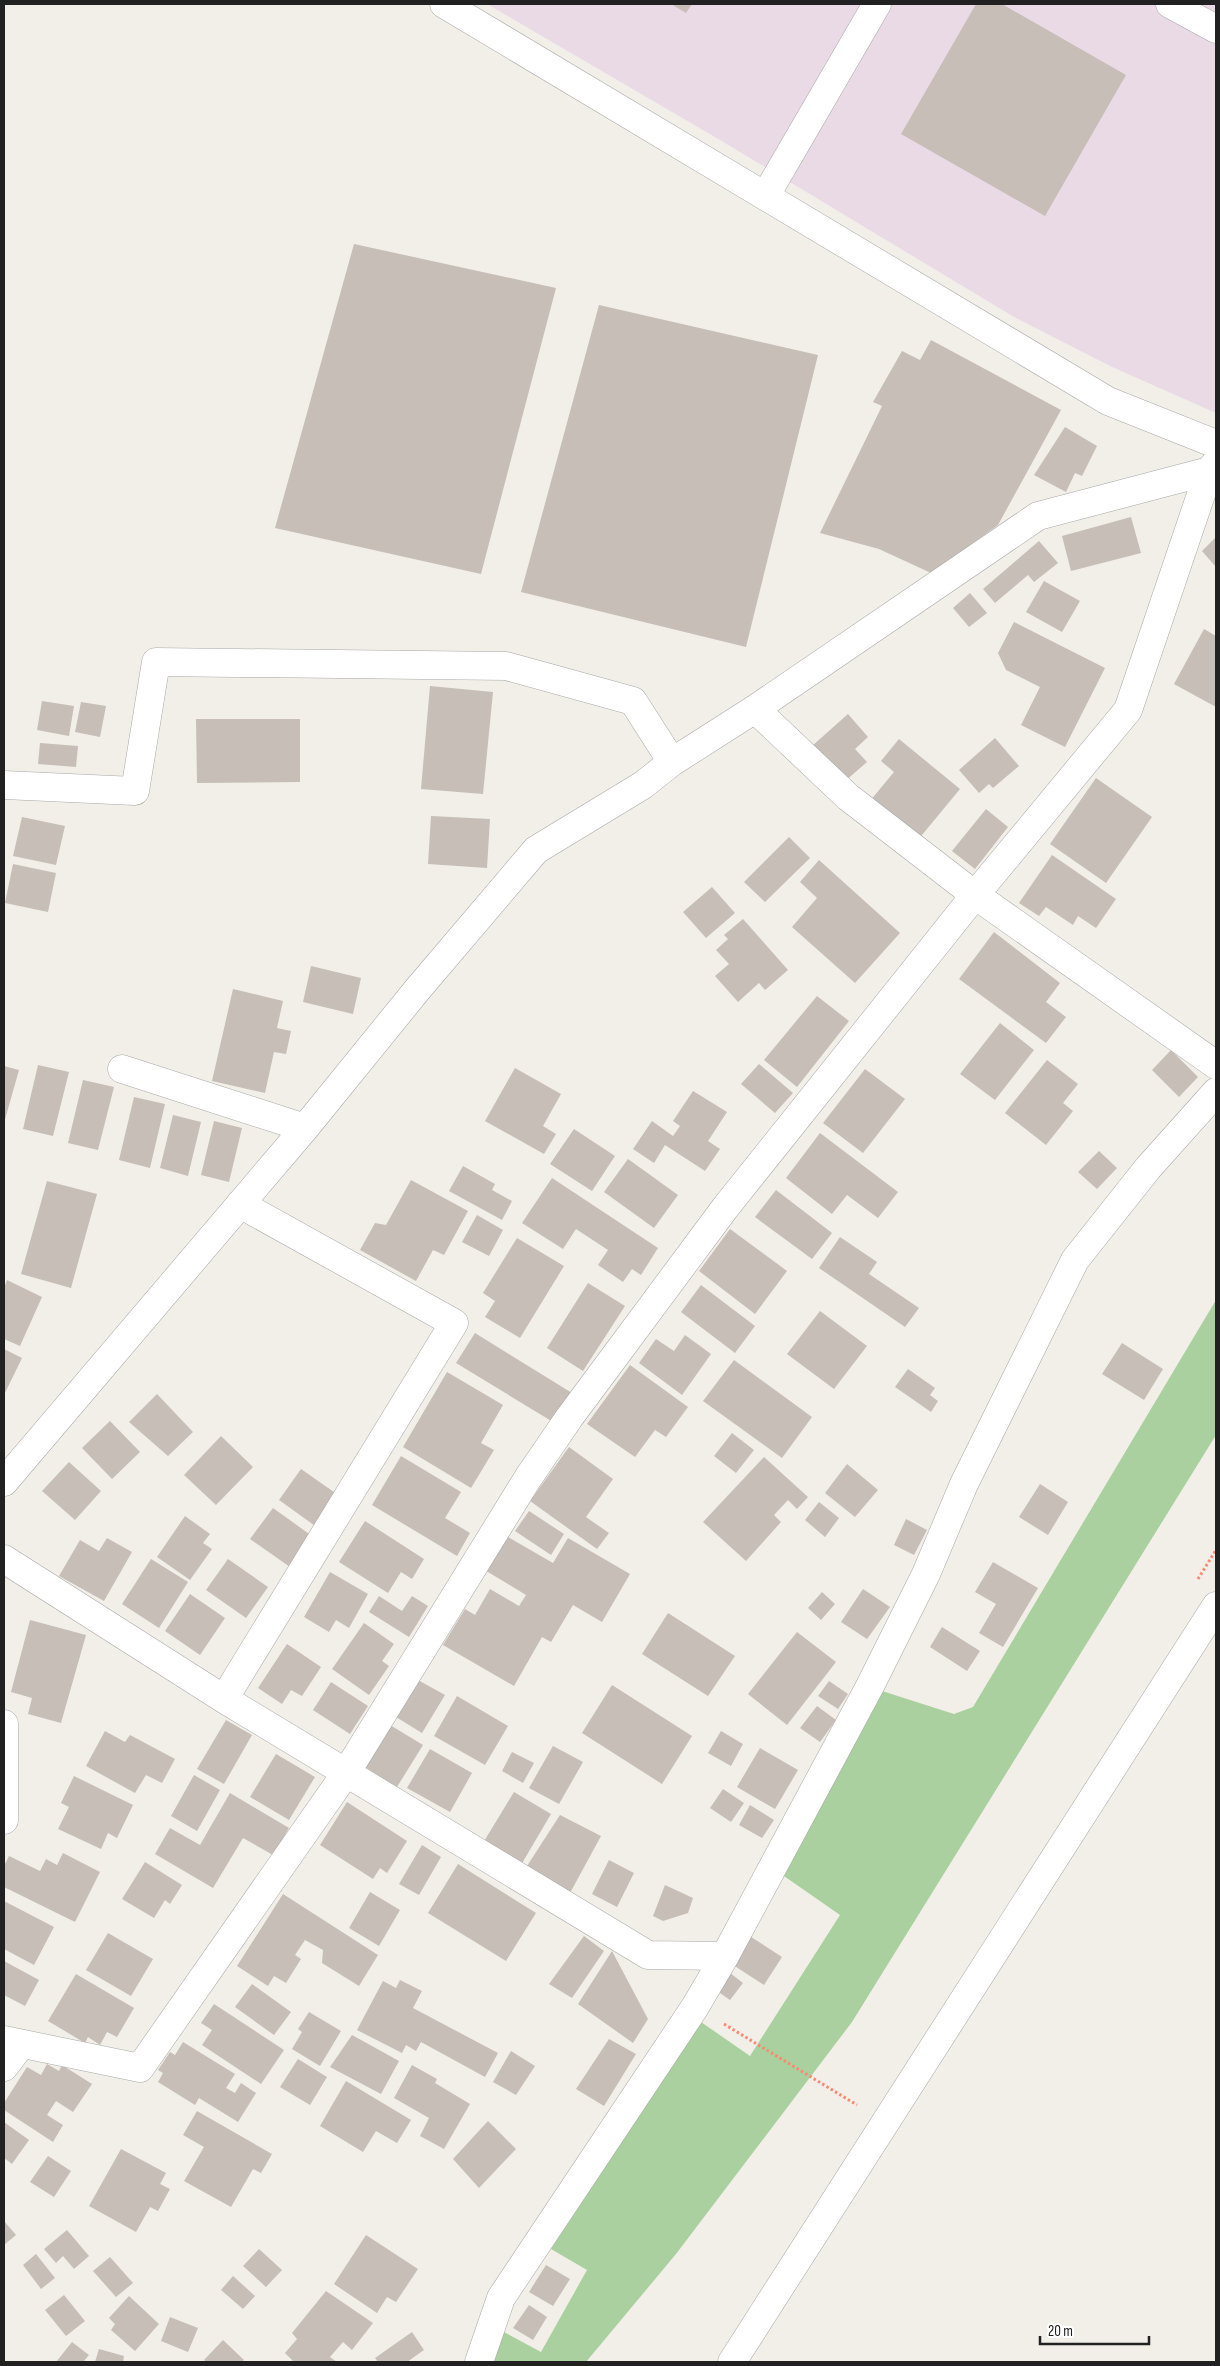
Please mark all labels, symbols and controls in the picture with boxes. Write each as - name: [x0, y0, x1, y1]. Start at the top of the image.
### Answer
- scale bar: [1040, 2314, 1149, 2346]
- text: 20 m: [1048, 2322, 1073, 2341]

